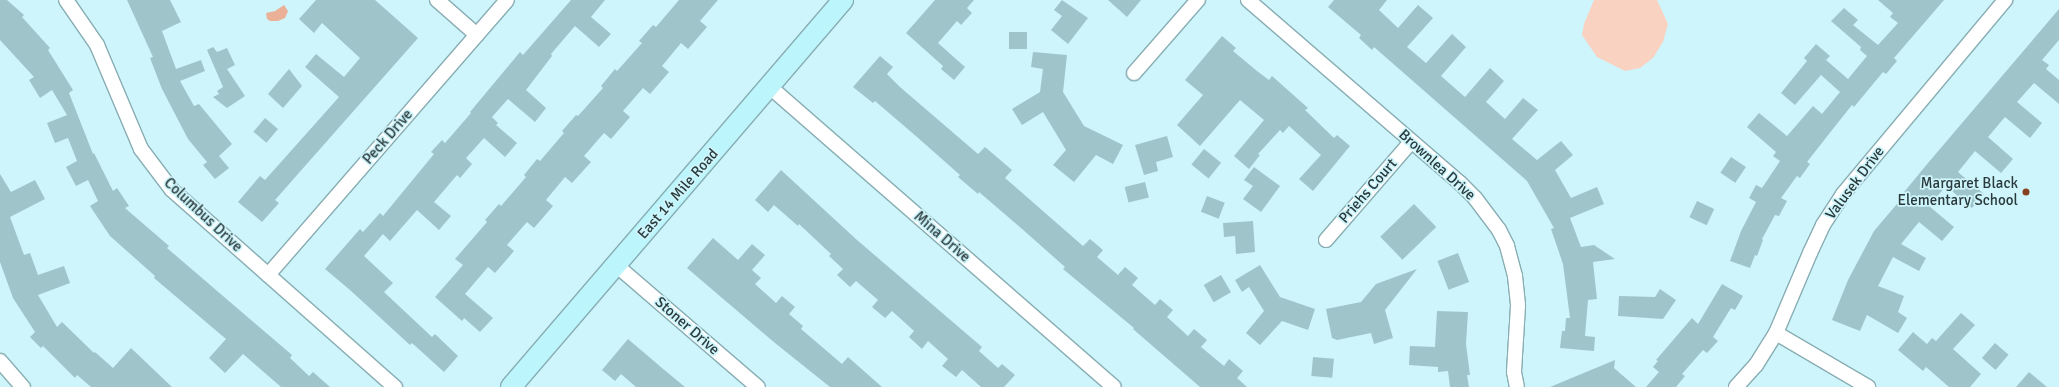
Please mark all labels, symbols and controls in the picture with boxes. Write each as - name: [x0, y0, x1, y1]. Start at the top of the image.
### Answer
- street label: Peck Drive: [359, 106, 417, 168]
- street label: Brownlea Drive: [1395, 126, 1479, 204]
- street label: Valusek Drive: [1822, 143, 1888, 223]
- street label: East 14 Mile Road: [634, 145, 722, 243]
- street label: Priehs Court: [1335, 155, 1401, 227]
- street label: Columbus Drive: [160, 174, 246, 256]
- place label: Margaret Black Elementary School: [1897, 174, 2018, 209]
- marker: Margaret Black Elementary School: [2021, 187, 2031, 197]
- street label: Mina Drive: [910, 208, 974, 266]
- street label: Stoner Drive: [651, 293, 723, 359]

